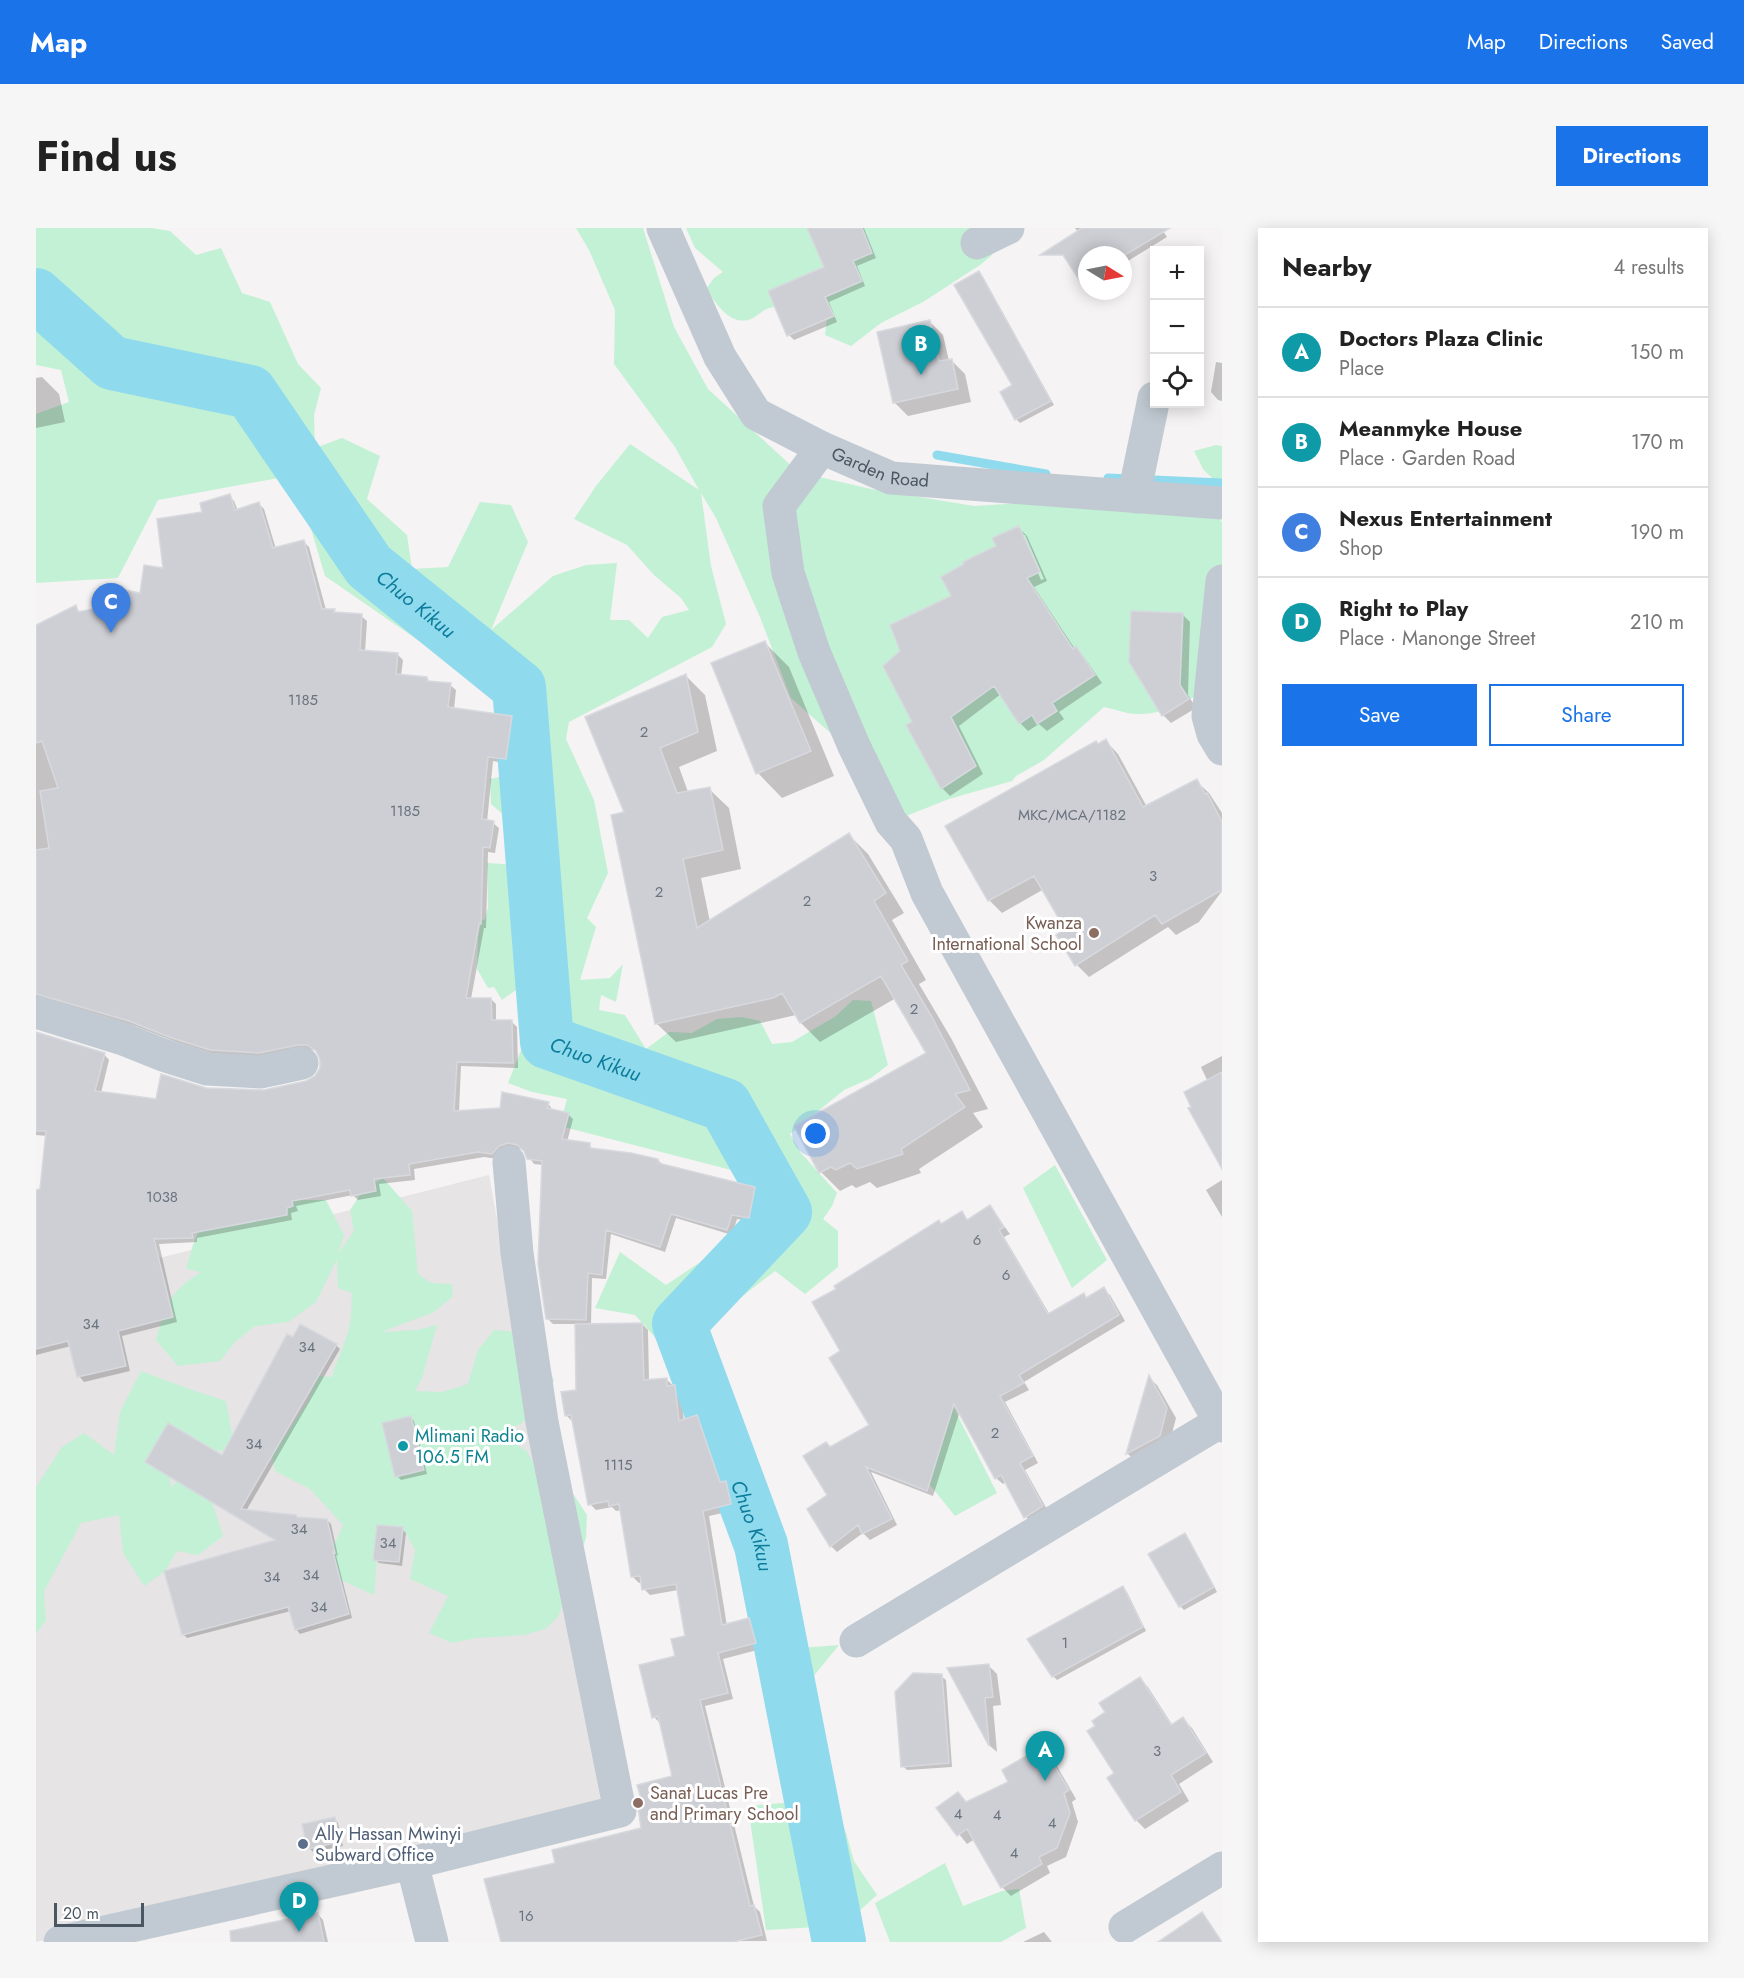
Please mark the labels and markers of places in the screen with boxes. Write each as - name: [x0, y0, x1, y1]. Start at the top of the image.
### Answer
- pin: B: [902, 326, 940, 375]
- pin: C: [92, 584, 130, 633]
- place label: Kwanza International School: [932, 910, 1082, 957]
- marker: Kwanza International School: [1087, 926, 1101, 940]
- place label: Mlimani Radio 106.5 FM: [415, 1423, 524, 1470]
- marker: Mlimani Radio 106.5 FM: [396, 1439, 410, 1453]
- pin: A: [1026, 1732, 1064, 1781]
- place label: Sanat Lucas Pre and Primary School: [650, 1780, 799, 1827]
- marker: Sanat Lucas Pre and Primary School: [631, 1796, 645, 1810]
- place label: Ally Hassan Mwinyi Subward Office: [315, 1821, 461, 1868]
- marker: Ally Hassan Mwinyi Subward Office: [296, 1837, 310, 1851]
- pin: D: [280, 1882, 318, 1932]

